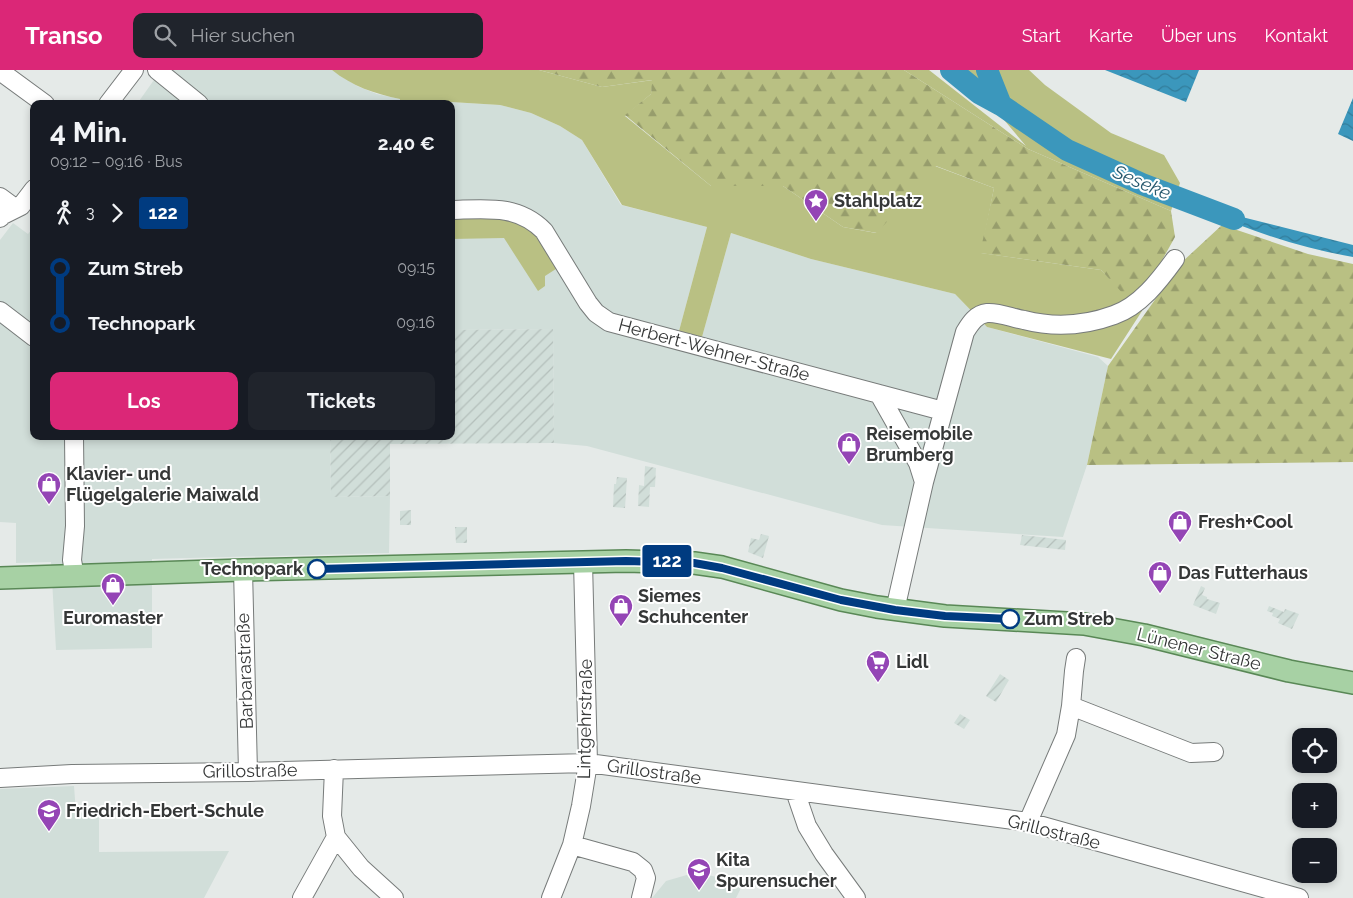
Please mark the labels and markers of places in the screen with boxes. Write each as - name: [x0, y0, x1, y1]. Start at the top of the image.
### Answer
- place icon: Stahlplatz: [803, 188, 829, 222]
- place label: Stahlplatz: [834, 190, 922, 211]
- place label: Reisemobile Brumberg: [866, 423, 973, 465]
- shop icon: Reisemobile Brumberg: [836, 431, 862, 465]
- place label: Klavier- und Flügelgalerie Maiwald: [66, 463, 259, 505]
- shop icon: Klavier- und Flügelgalerie Maiwald: [36, 471, 62, 505]
- shop icon: Fresh+Cool: [1167, 509, 1193, 543]
- place label: Fresh+Cool: [1198, 511, 1293, 532]
- place label: Technopark: [201, 558, 304, 579]
- marker: Technopark: [307, 559, 327, 579]
- shop icon: Das Futterhaus: [1147, 560, 1173, 594]
- place label: Das Futterhaus: [1178, 562, 1308, 583]
- shop icon: Euromaster: [100, 572, 126, 606]
- place label: Siemes Schuhcenter: [638, 585, 748, 627]
- shop icon: Siemes Schuhcenter: [608, 593, 634, 627]
- place label: Euromaster: [63, 607, 163, 628]
- place label: Zum Streb: [1024, 608, 1114, 629]
- marker: Zum Streb: [1000, 609, 1020, 629]
- supermarket icon: Lidl: [865, 649, 891, 683]
- place label: Lidl: [896, 651, 929, 672]
- school or university icon: Friedrich-Ebert-Schule: [36, 798, 62, 832]
- place label: Friedrich-Ebert-Schule: [66, 800, 264, 821]
- place label: Kita Spurensucher: [716, 849, 837, 891]
- school or university icon: Kita Spurensucher: [686, 857, 712, 891]

